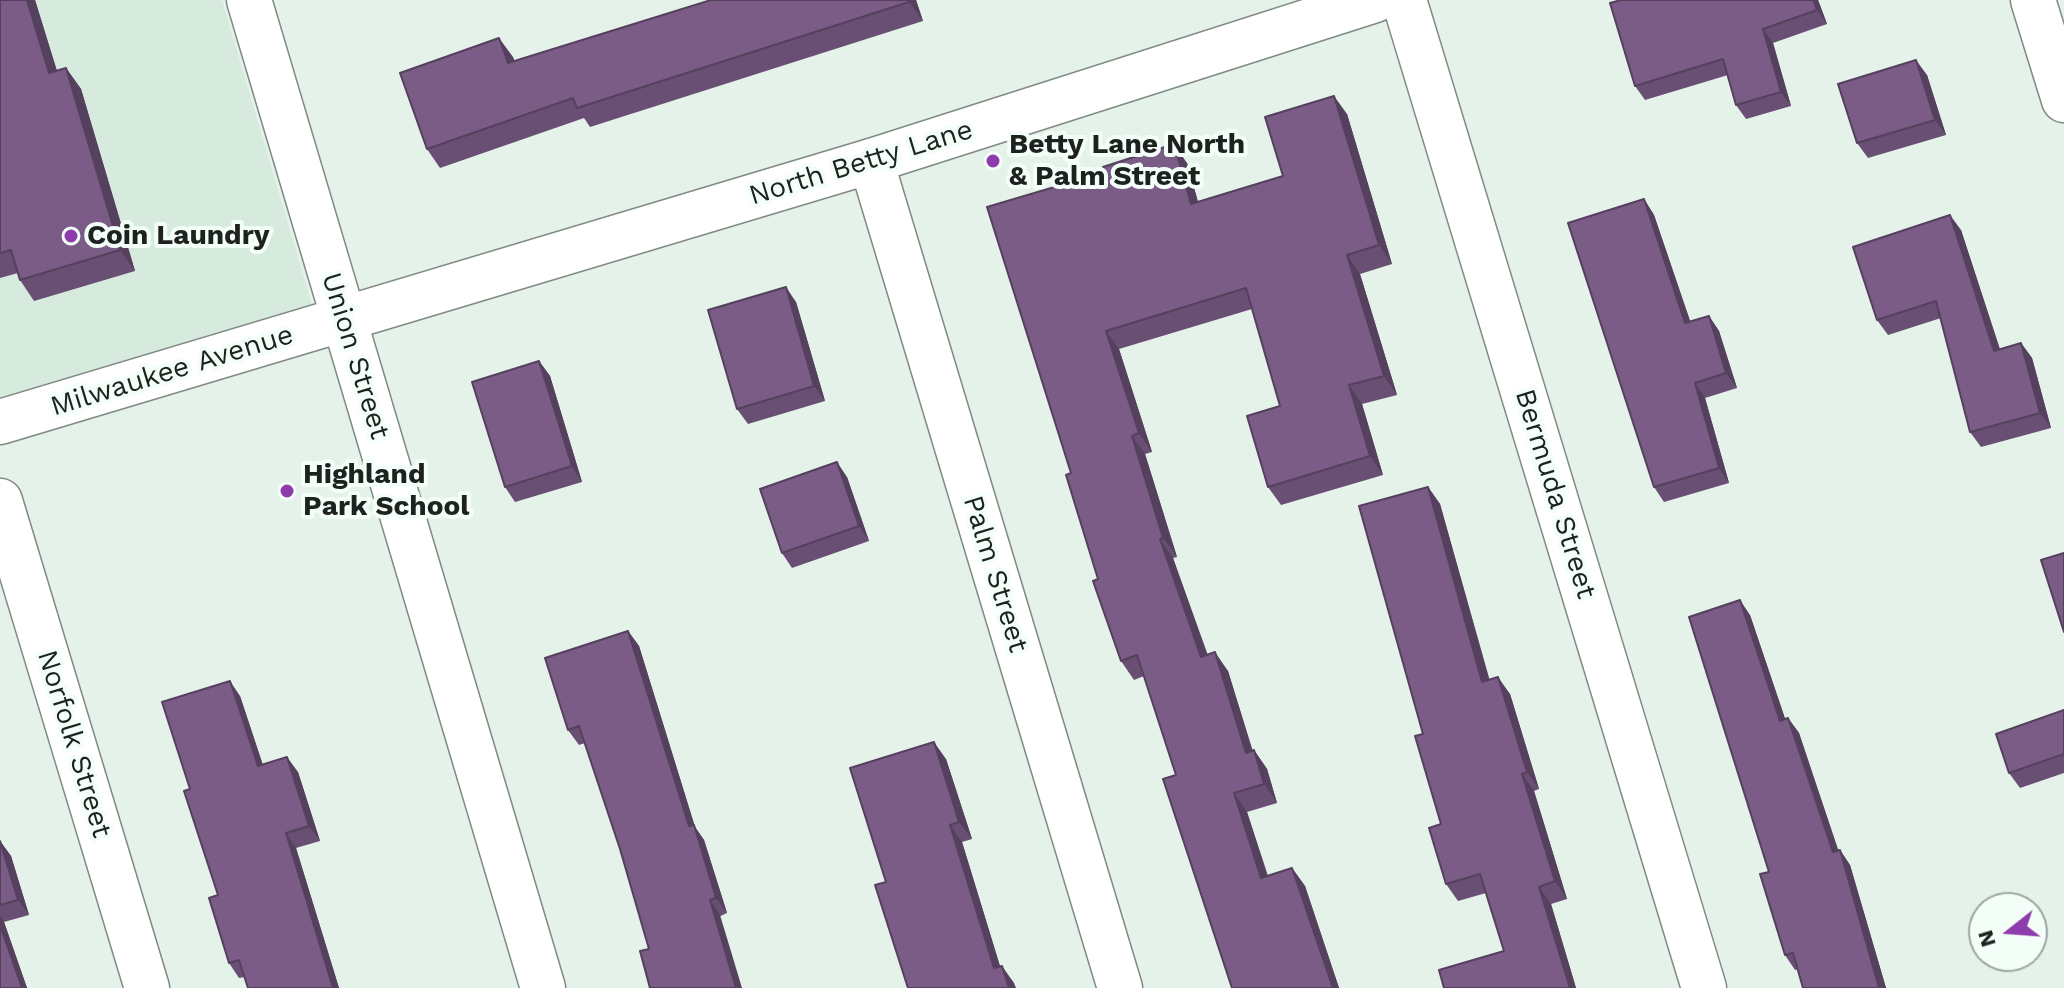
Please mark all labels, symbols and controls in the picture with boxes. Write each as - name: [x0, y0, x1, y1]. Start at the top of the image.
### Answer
- street label: North Betty Lane: [745, 113, 977, 213]
- place label: Betty Lane North & Palm Street: [1009, 128, 1245, 194]
- marker: Betty Lane North & Palm Street: [984, 152, 1002, 170]
- place label: Coin Laundry: [87, 219, 269, 253]
- marker: Coin Laundry: [62, 227, 80, 245]
- street label: Union Street: [314, 269, 396, 443]
- street label: Milwaukee Avenue: [47, 318, 297, 424]
- street label: Bermuda Street: [1507, 385, 1603, 603]
- place label: Highland Park School: [303, 458, 469, 524]
- marker: Highland Park School: [278, 482, 296, 500]
- street label: Palm Street: [955, 492, 1035, 656]
- street label: Norfolk Street: [30, 646, 118, 842]
- north arrow: [1968, 892, 2048, 972]
- text: N: [1972, 927, 2001, 950]

